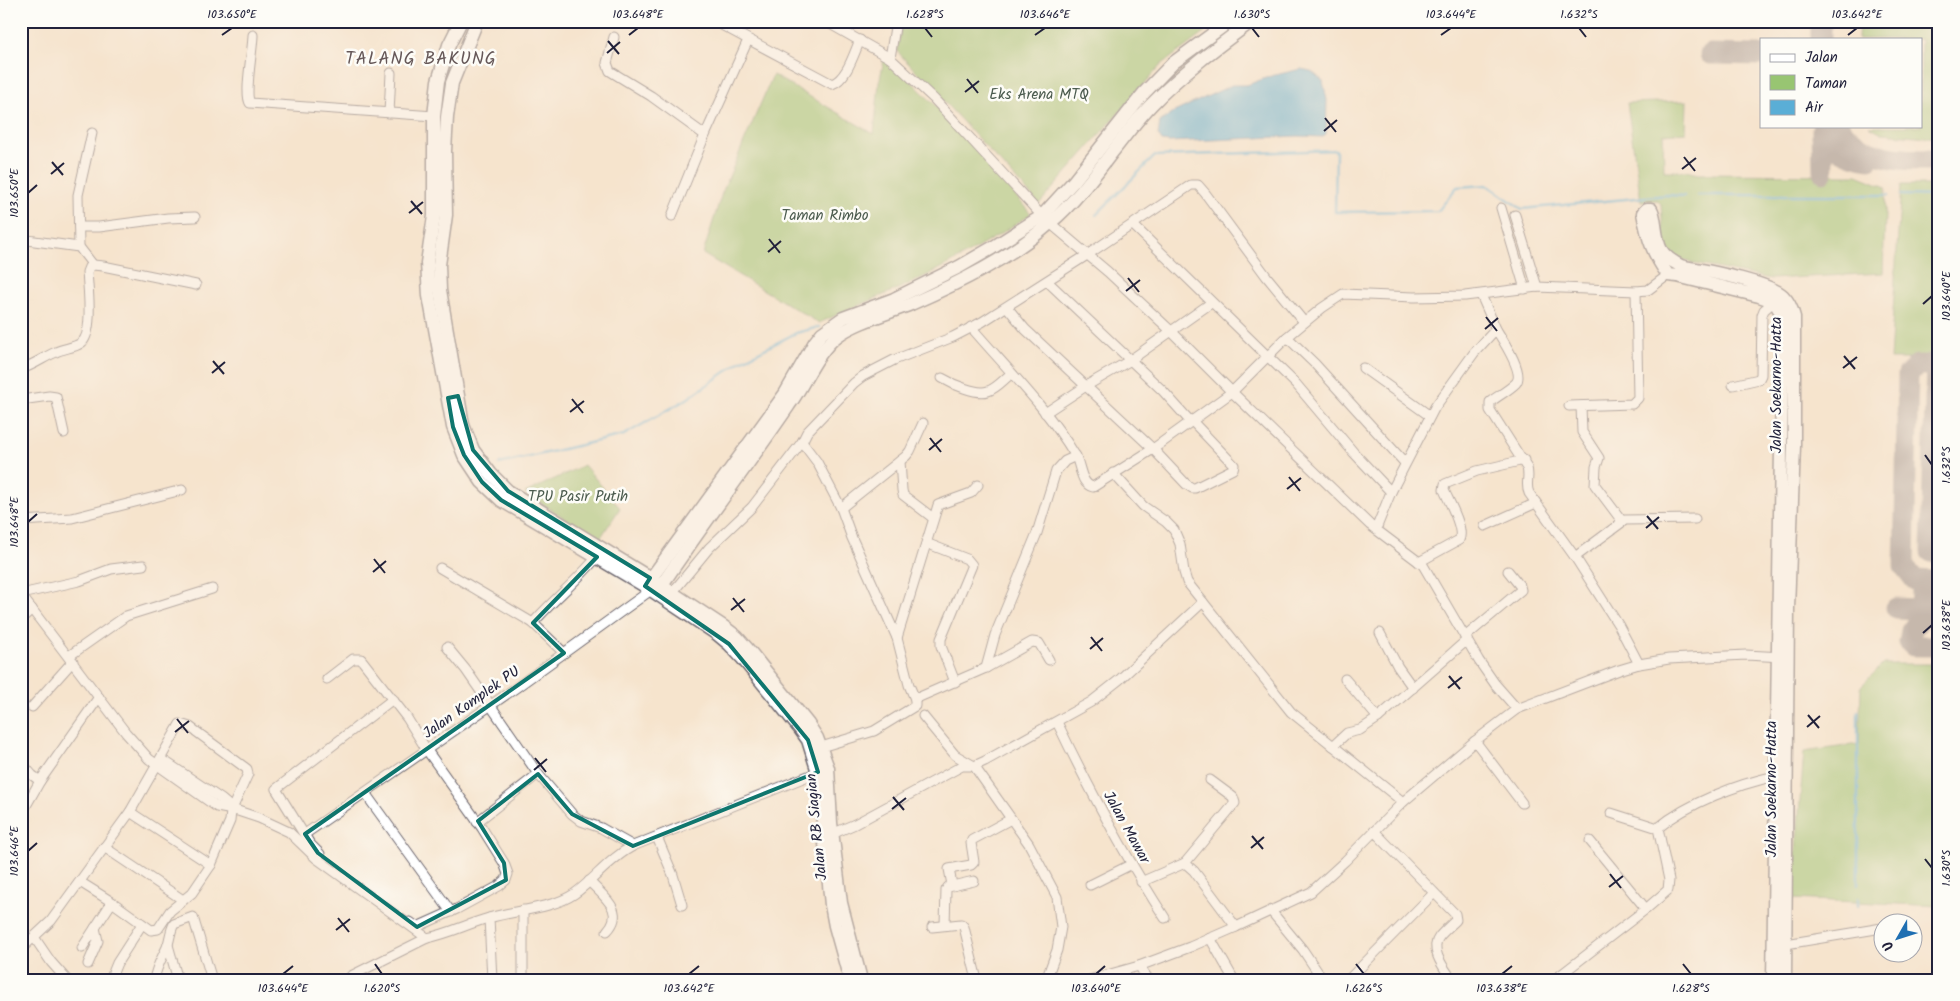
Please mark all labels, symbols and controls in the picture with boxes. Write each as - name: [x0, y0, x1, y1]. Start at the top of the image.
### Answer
- text: 103.650°E: [207, 5, 258, 24]
- text: 103.648°E: [612, 5, 665, 24]
- text: 1.628°S: [906, 5, 945, 24]
- text: 103.646°E: [1020, 5, 1071, 24]
- text: 1.630°S: [1234, 5, 1271, 24]
- text: 103.644°E: [1426, 5, 1477, 24]
- text: 1.632°S: [1560, 5, 1598, 24]
- text: 103.642°E: [1832, 5, 1883, 24]
- legend: [1760, 38, 1922, 128]
- district label: TALANG BAKUNG: [345, 45, 497, 74]
- text: Jalan: [1805, 46, 1838, 70]
- text: Taman: [1805, 72, 1847, 96]
- park label: Eks Arena MTQ: [989, 83, 1089, 107]
- text: Air: [1805, 96, 1824, 120]
- text: 103.650°E: [5, 167, 24, 218]
- park label: Taman Rimbo: [782, 204, 869, 228]
- text: 103.640°E: [1937, 270, 1956, 321]
- street label: Jalan Soekarno-Hatta: [1765, 317, 1789, 453]
- text: 1.632°S: [1937, 446, 1956, 484]
- park label: TPU Pasir Putih: [528, 485, 628, 509]
- text: 103.648°E: [5, 495, 24, 548]
- text: 103.638°E: [1937, 598, 1956, 651]
- street label: Jalan Komplek PU: [418, 660, 525, 745]
- street label: Jalan Soekarno-Hatta: [1760, 721, 1784, 857]
- street label: Jalan RB Siagian: [799, 772, 835, 882]
- street label: Jalan Mawar: [1096, 787, 1156, 869]
- text: 103.646°E: [5, 825, 24, 876]
- text: 1.630°S: [1937, 849, 1956, 886]
- north arrow: [1872, 914, 1922, 964]
- text: U: [1877, 935, 1900, 956]
- text: 103.644°E: [258, 979, 309, 998]
- text: 1.620°S: [364, 979, 401, 998]
- text: 103.642°E: [664, 979, 715, 998]
- text: 103.640°E: [1071, 979, 1122, 998]
- text: 1.626°S: [1345, 979, 1383, 998]
- text: 103.638°E: [1476, 979, 1529, 998]
- text: 1.628°S: [1672, 979, 1711, 998]

